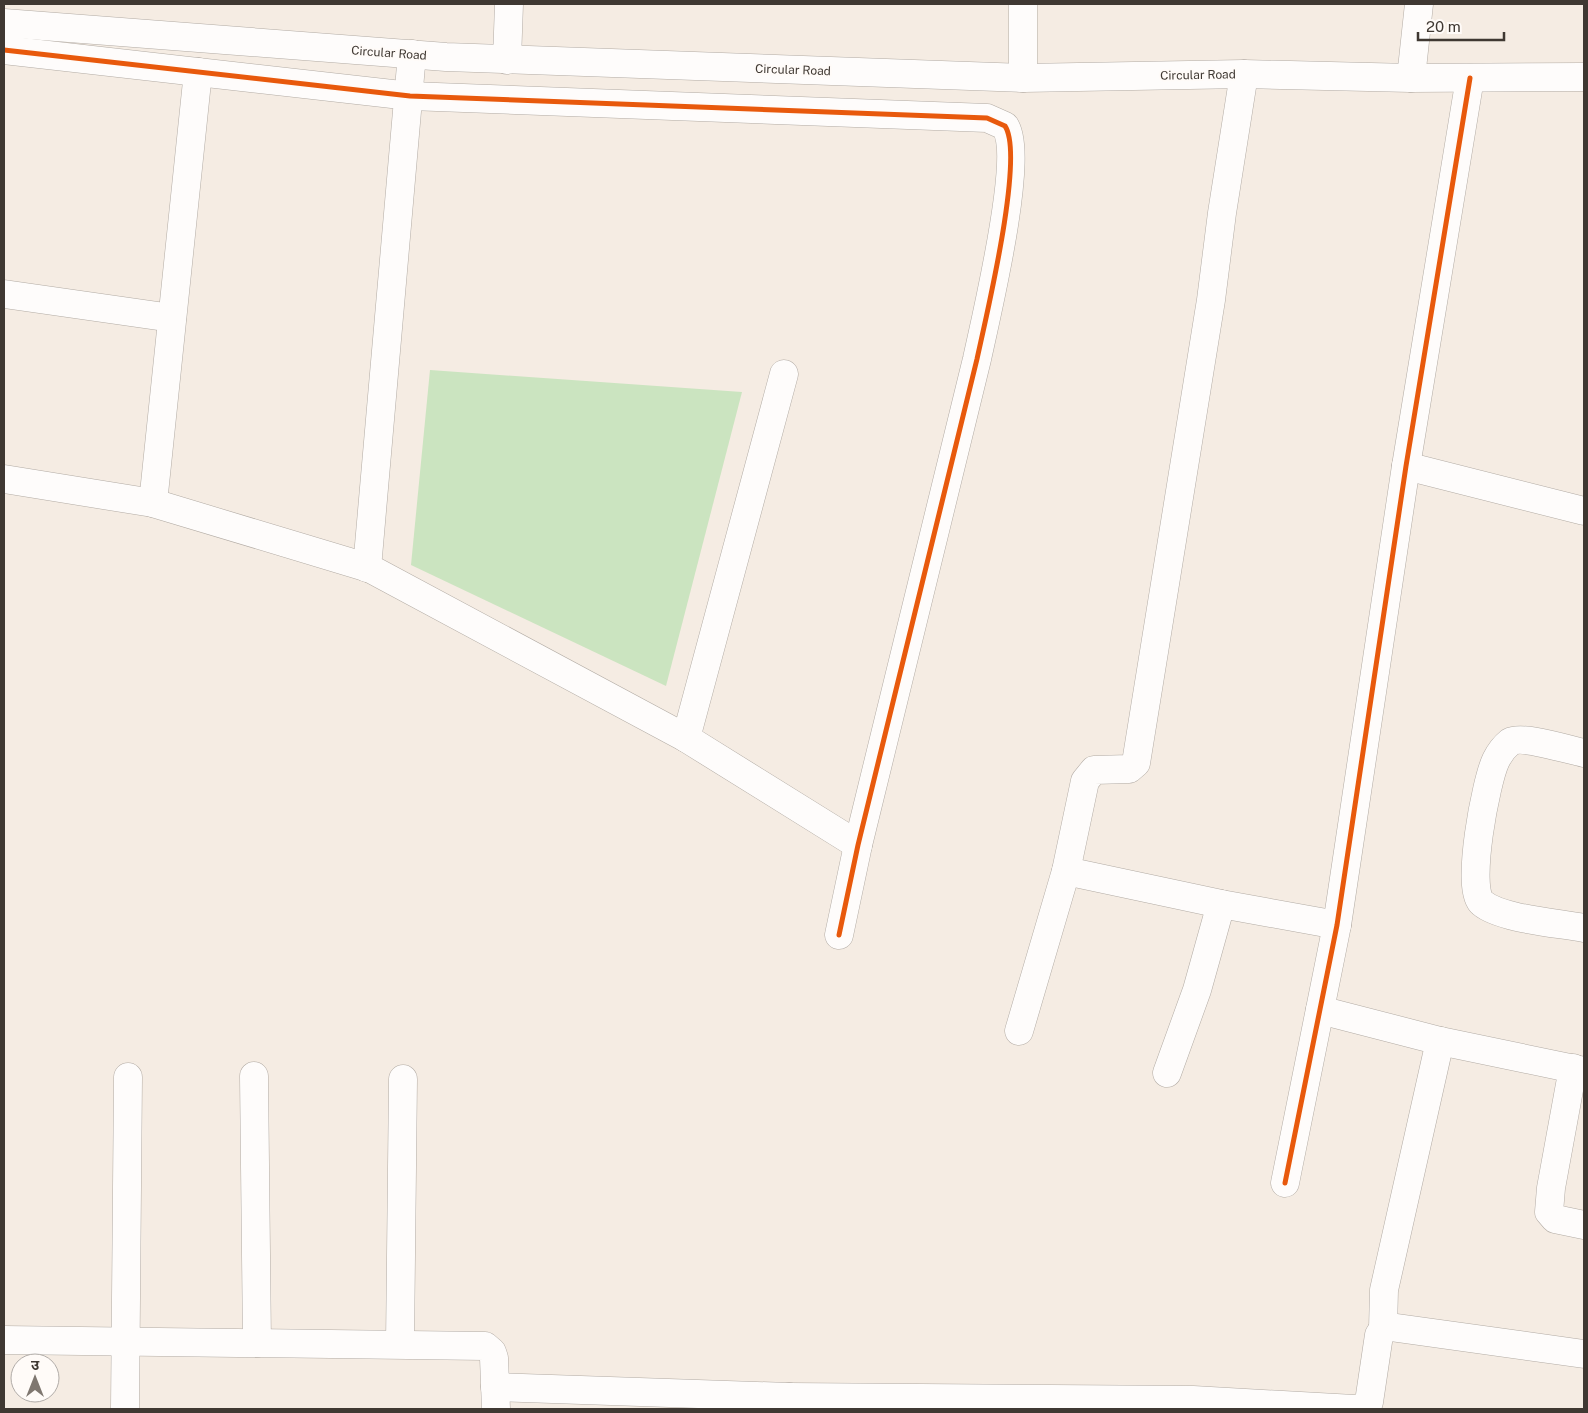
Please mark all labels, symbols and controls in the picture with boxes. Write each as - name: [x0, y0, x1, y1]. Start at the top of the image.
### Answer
- scale bar: [1418, 10, 1504, 42]
- text: 20 m: [1426, 18, 1461, 35]
- street label: Circular Road: [351, 43, 427, 63]
- street label: Circular Road: [755, 62, 831, 78]
- street label: Circular Road: [1160, 67, 1236, 83]
- north arrow: [10, 1353, 60, 1403]
- text: उ: [31, 1357, 40, 1373]

